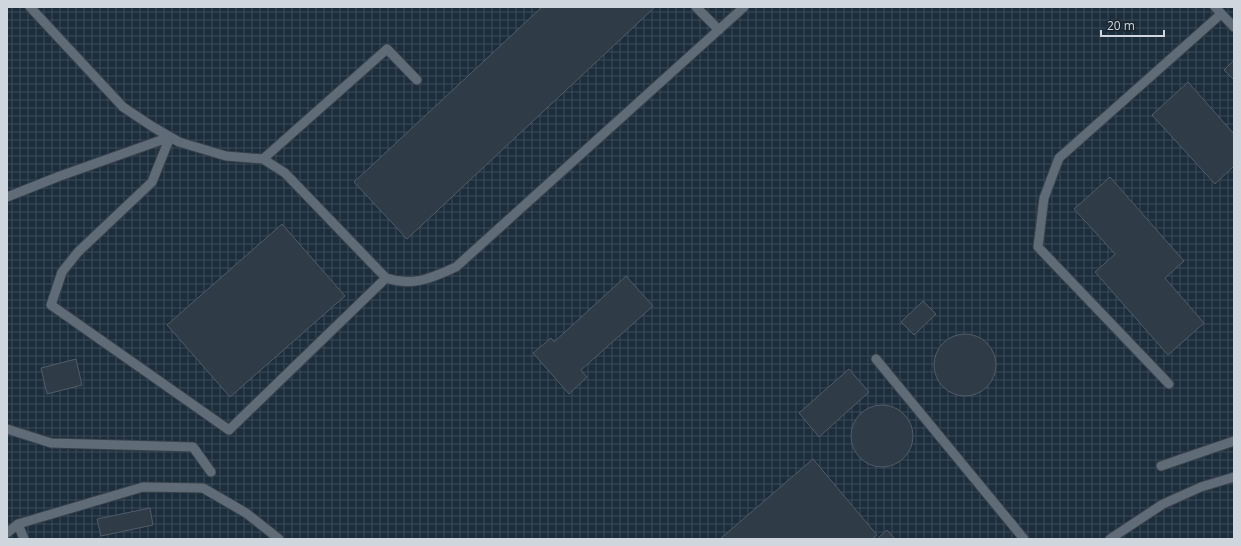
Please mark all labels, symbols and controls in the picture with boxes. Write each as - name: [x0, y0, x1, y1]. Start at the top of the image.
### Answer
- scale bar: [1101, 12, 1164, 38]
- text: 20 m: [1107, 17, 1135, 34]

